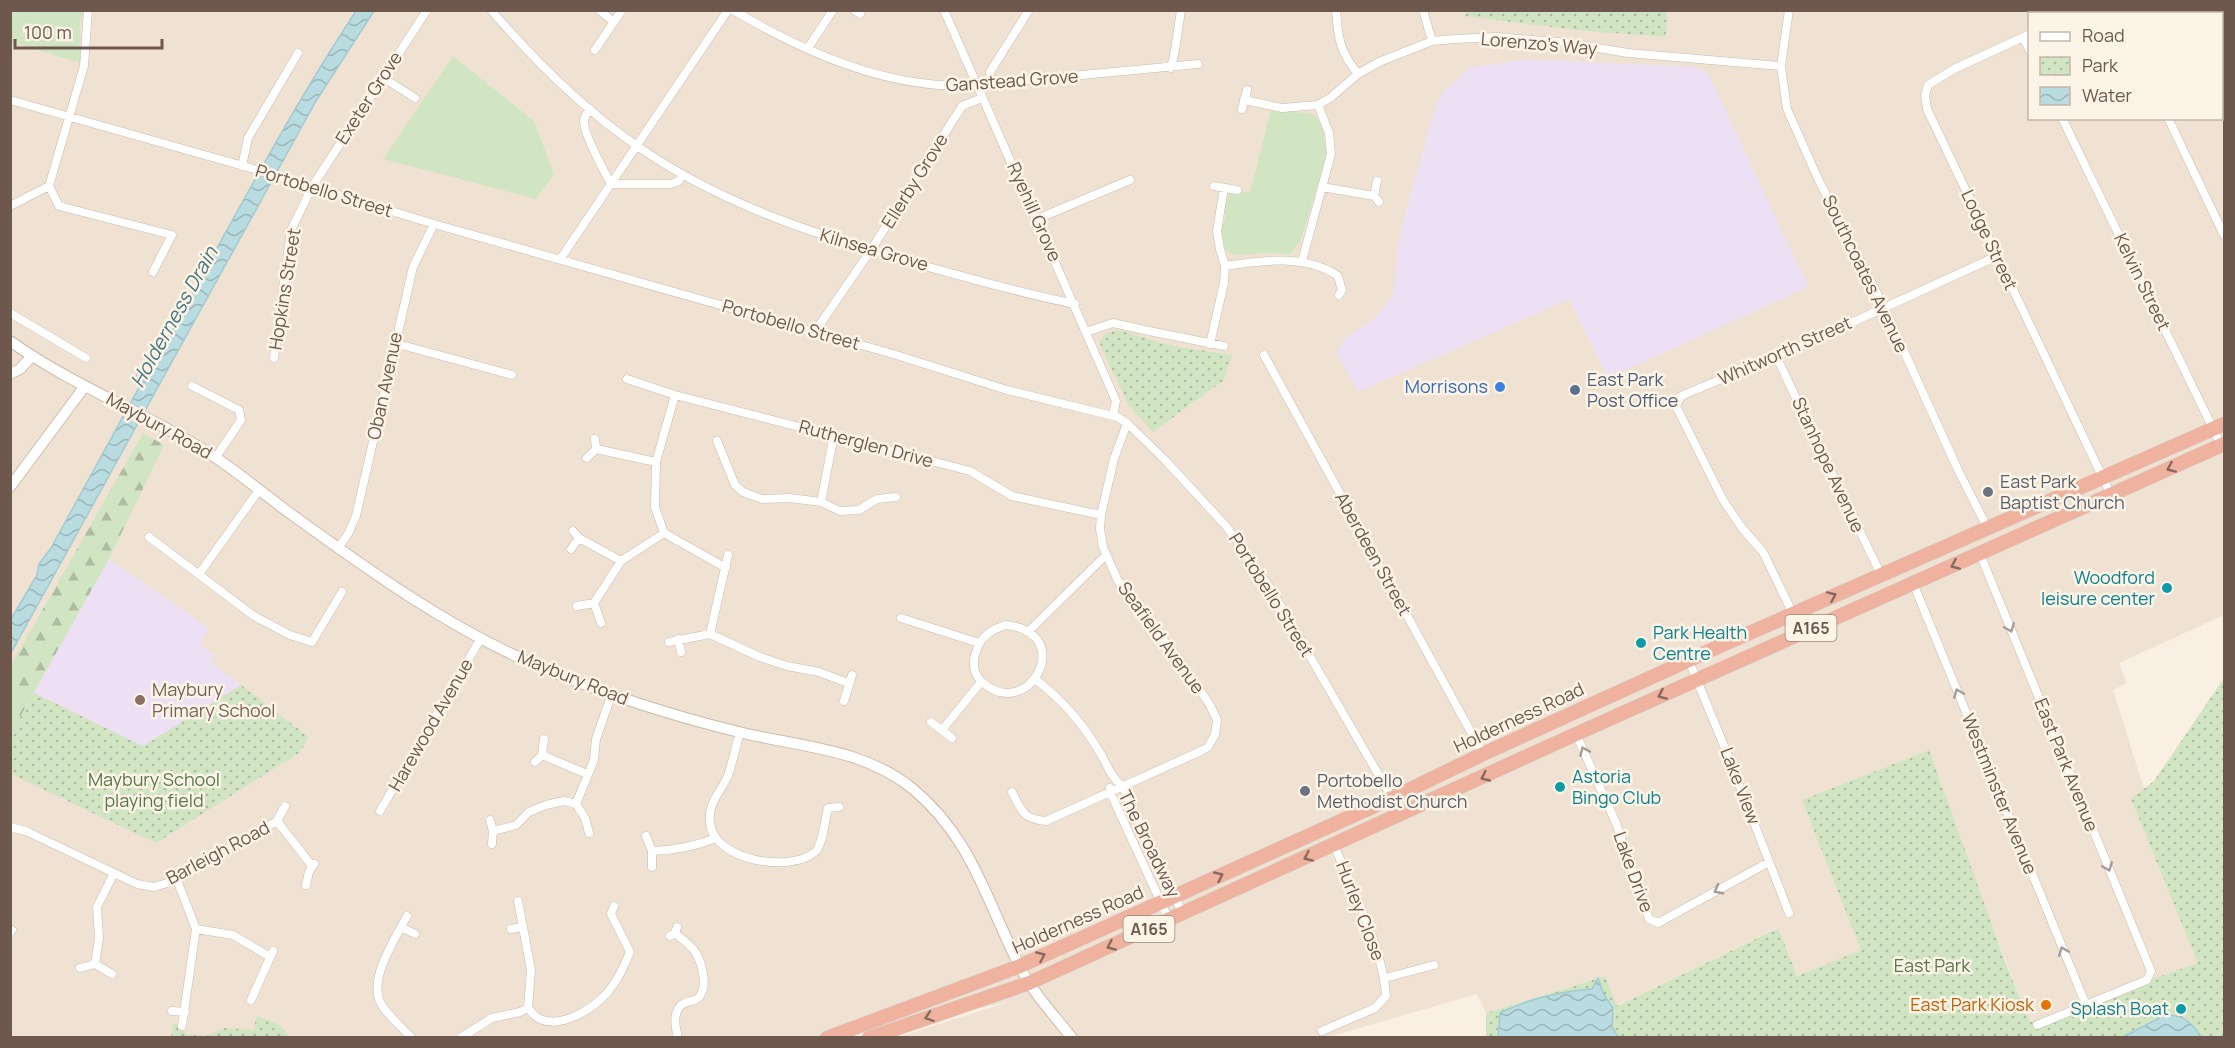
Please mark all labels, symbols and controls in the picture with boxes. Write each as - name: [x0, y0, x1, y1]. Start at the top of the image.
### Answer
- scale bar: [15, 12, 162, 50]
- legend: [2028, 12, 2223, 120]
- text: 100 m: [24, 20, 72, 44]
- text: Road: [2082, 23, 2125, 47]
- street label: Lorenzo's Way: [1480, 26, 1599, 60]
- street label: Exeter Grove: [329, 46, 407, 148]
- text: Park: [2082, 53, 2119, 77]
- street label: Ganstead Grove: [945, 63, 1079, 97]
- text: Water: [2082, 83, 2132, 107]
- street label: Ellerby Grove: [875, 129, 953, 232]
- street label: Portobello Street: [253, 158, 396, 222]
- street label: Ryehill Grove: [1002, 158, 1068, 265]
- street label: Lodge Street: [1956, 185, 2024, 294]
- street label: Southcoates Avenue: [1817, 191, 1915, 356]
- street label: Kilnsea Grove: [817, 222, 931, 276]
- street label: Hopkins Street: [263, 226, 306, 352]
- street label: Kelvin Street: [2109, 229, 2177, 334]
- water label: Holderness Drain: [124, 240, 224, 392]
- street label: Portobello Street: [720, 293, 863, 355]
- street label: Whitworth Street: [1714, 310, 1855, 390]
- street label: Oban Avenue: [361, 330, 407, 442]
- place label: East Park Post Office: [1587, 367, 1678, 412]
- place label: Morrisons: [1405, 374, 1488, 398]
- marker: Morrisons: [1493, 380, 1507, 394]
- marker: East Park Post Office: [1568, 383, 1582, 397]
- street label: Maybury Road: [102, 386, 217, 464]
- street label: Stanhope Avenue: [1787, 393, 1871, 536]
- street label: Rutherglen Drive: [796, 414, 936, 472]
- one-way arrow: [2167, 460, 2178, 472]
- place label: East Park Baptist Church: [2000, 469, 2125, 514]
- marker: East Park Baptist Church: [1981, 485, 1995, 499]
- street label: Aberdeen Street: [1330, 488, 1418, 619]
- street label: Portobello Street: [1224, 528, 1320, 661]
- one-way arrow: [1950, 558, 1961, 570]
- place label: Woodford leisure center: [2041, 565, 2156, 610]
- street label: Seafield Avenue: [1113, 577, 1211, 698]
- marker: Woodford leisure center: [2160, 581, 2174, 595]
- one-way arrow: [1826, 592, 1837, 604]
- road number: A165: [1786, 615, 1836, 641]
- place label: Park Health Centre: [1653, 620, 1747, 665]
- one-way arrow: [2003, 621, 2015, 632]
- marker: Park Health Centre: [1634, 636, 1648, 650]
- street label: Maybury Road: [514, 644, 632, 710]
- street label: Harewood Avenue: [382, 654, 478, 795]
- street label: Holderness Road: [1450, 676, 1588, 758]
- place label: Maybury Primary School: [152, 677, 276, 722]
- one-way arrow: [1657, 688, 1668, 700]
- one-way arrow: [1953, 688, 1965, 699]
- marker: Maybury Primary School: [133, 693, 147, 707]
- street label: East Park Avenue: [2029, 694, 2105, 835]
- street label: Westminster Avenue: [1957, 710, 2043, 878]
- street label: Lake View: [1715, 744, 1767, 828]
- one-way arrow: [1579, 746, 1591, 757]
- place label: Astoria Bingo Club: [1572, 764, 1661, 809]
- park label: Maybury School playing field: [88, 767, 220, 812]
- place label: Portobello Methodist Church: [1317, 768, 1468, 813]
- one-way arrow: [1480, 769, 1491, 781]
- marker: Astoria Bingo Club: [1553, 780, 1567, 794]
- marker: Portobello Methodist Church: [1298, 784, 1312, 798]
- street label: The Broadway: [1114, 786, 1186, 902]
- street label: Barleigh Road: [162, 815, 274, 889]
- street label: Lake Drive: [1608, 828, 1660, 915]
- one-way arrow: [1303, 850, 1314, 862]
- street label: Hurley Close: [1331, 857, 1391, 964]
- one-way arrow: [2101, 860, 2113, 871]
- one-way arrow: [1213, 872, 1224, 884]
- street label: Holderness Road: [1008, 879, 1147, 959]
- one-way arrow: [1714, 883, 1724, 894]
- road number: A165: [1124, 916, 1174, 942]
- one-way arrow: [1106, 939, 1117, 951]
- one-way arrow: [2058, 947, 2070, 958]
- one-way arrow: [1035, 952, 1046, 964]
- park label: East Park: [1894, 953, 1971, 977]
- place label: East Park Kiosk: [1910, 992, 2035, 1016]
- place label: Splash Boat: [2070, 996, 2169, 1020]
- marker: East Park Kiosk: [2039, 998, 2053, 1012]
- marker: Splash Boat: [2174, 1002, 2188, 1016]
- one-way arrow: [924, 1010, 935, 1022]

